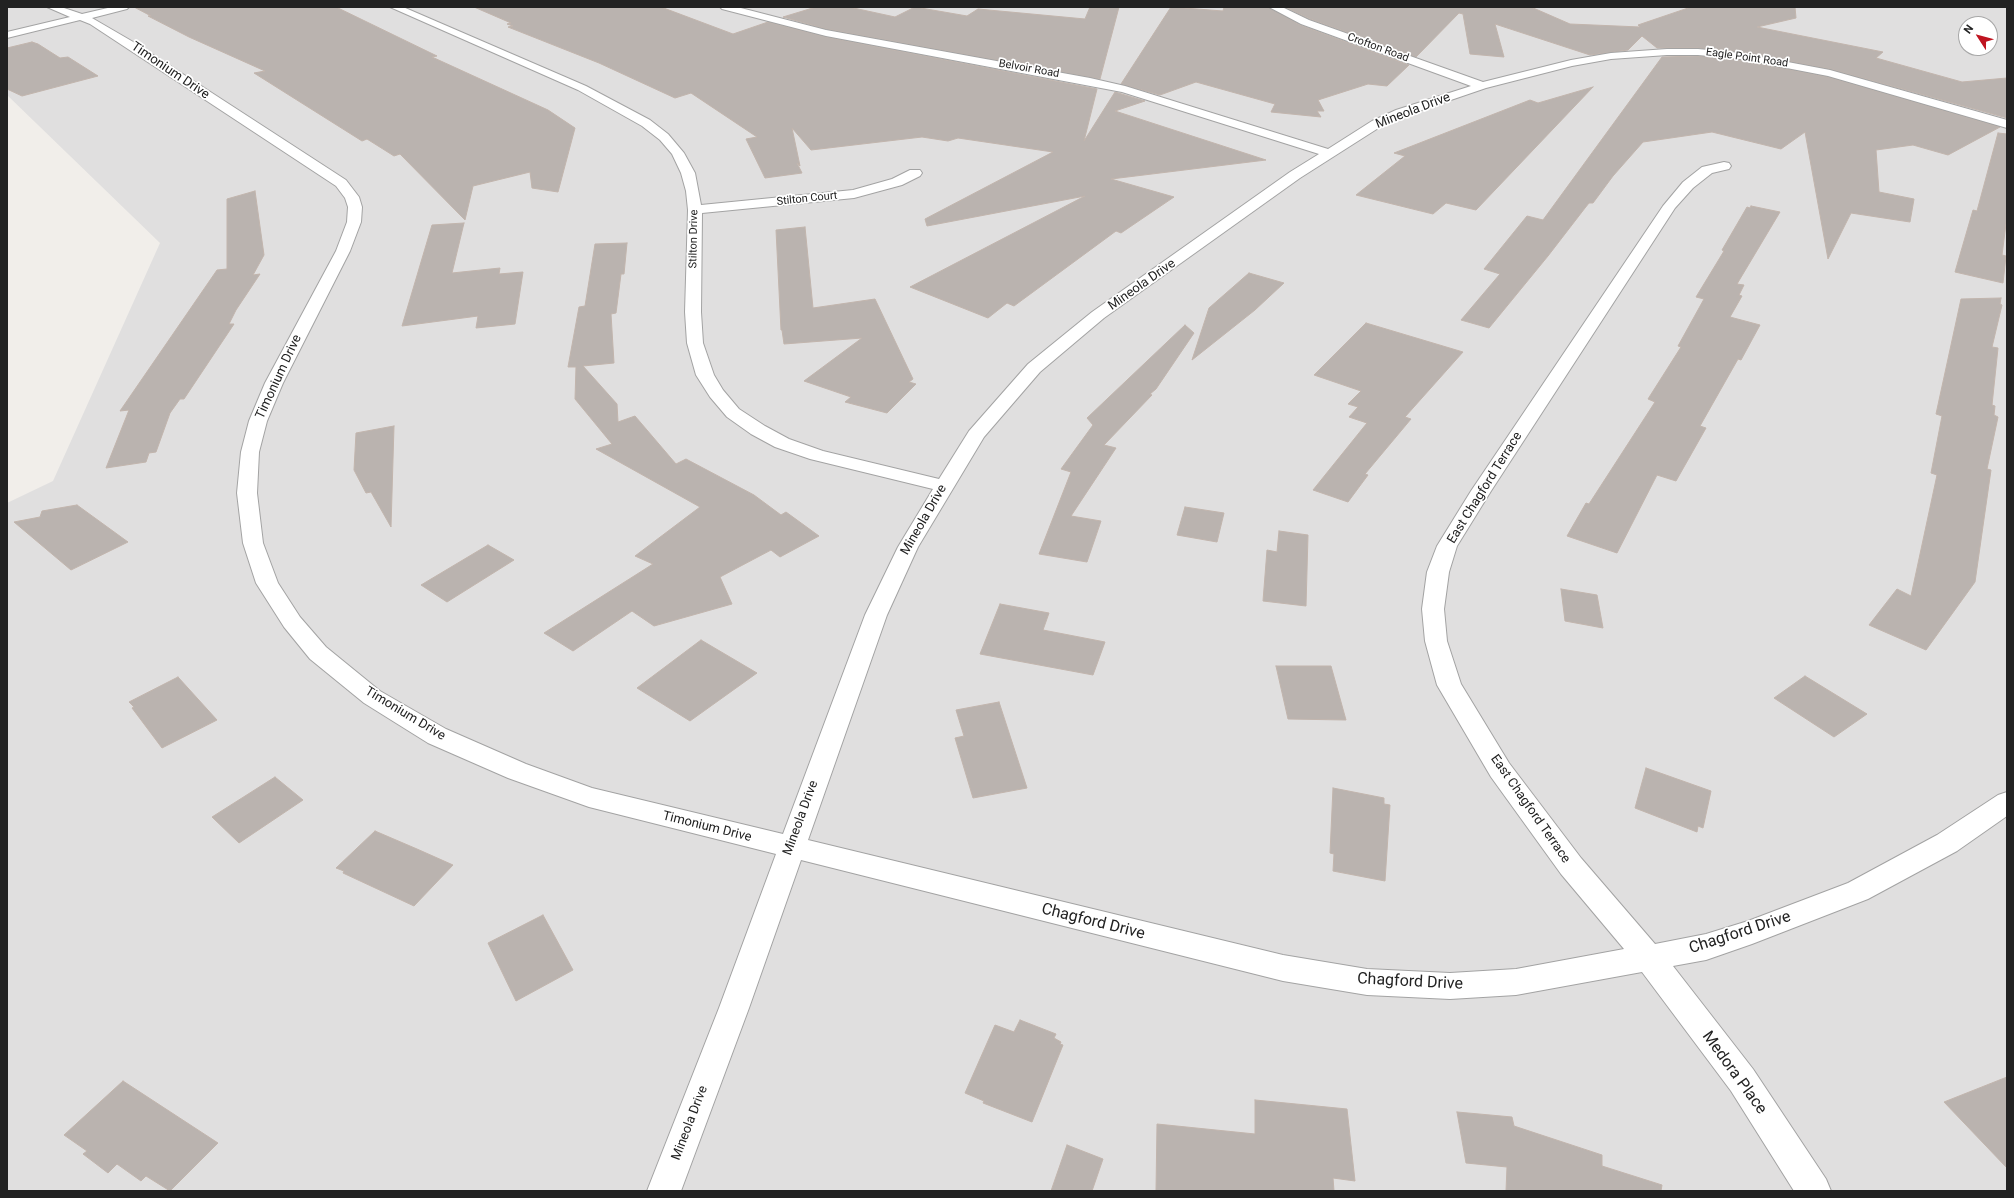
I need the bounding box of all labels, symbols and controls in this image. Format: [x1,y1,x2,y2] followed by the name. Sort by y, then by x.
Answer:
[1958,16,1998,56] north arrow
[1961,22,1976,36] text: N
[1345,31,1411,65] street label: Crofton Road
[128,39,212,103] street label: Timonium Drive
[1705,46,1789,70] street label: Eagle Point Road
[998,57,1060,81] street label: Belvoir Road
[1373,90,1453,132] street label: Mineola Drive
[776,189,838,209] street label: Stilton Court
[687,210,701,268] street label: Stilton Drive
[1105,256,1179,314] street label: Mineola Drive
[253,332,305,422] street label: Timonium Drive
[1444,429,1526,547] street label: East Chagford Terrace
[898,482,950,558] street label: Mineola Drive
[362,684,448,744] street label: Timonium Drive
[1487,752,1573,866] street label: East Chagford Terrace
[780,778,822,858] street label: Mineola Drive
[661,808,753,846] street label: Timonium Drive
[1039,900,1147,944] street label: Chagford Drive
[1687,908,1793,958] street label: Chagford Drive
[1357,970,1463,994] street label: Chagford Drive
[1697,1028,1771,1118] street label: Medora Place
[669,1083,711,1163] street label: Mineola Drive

